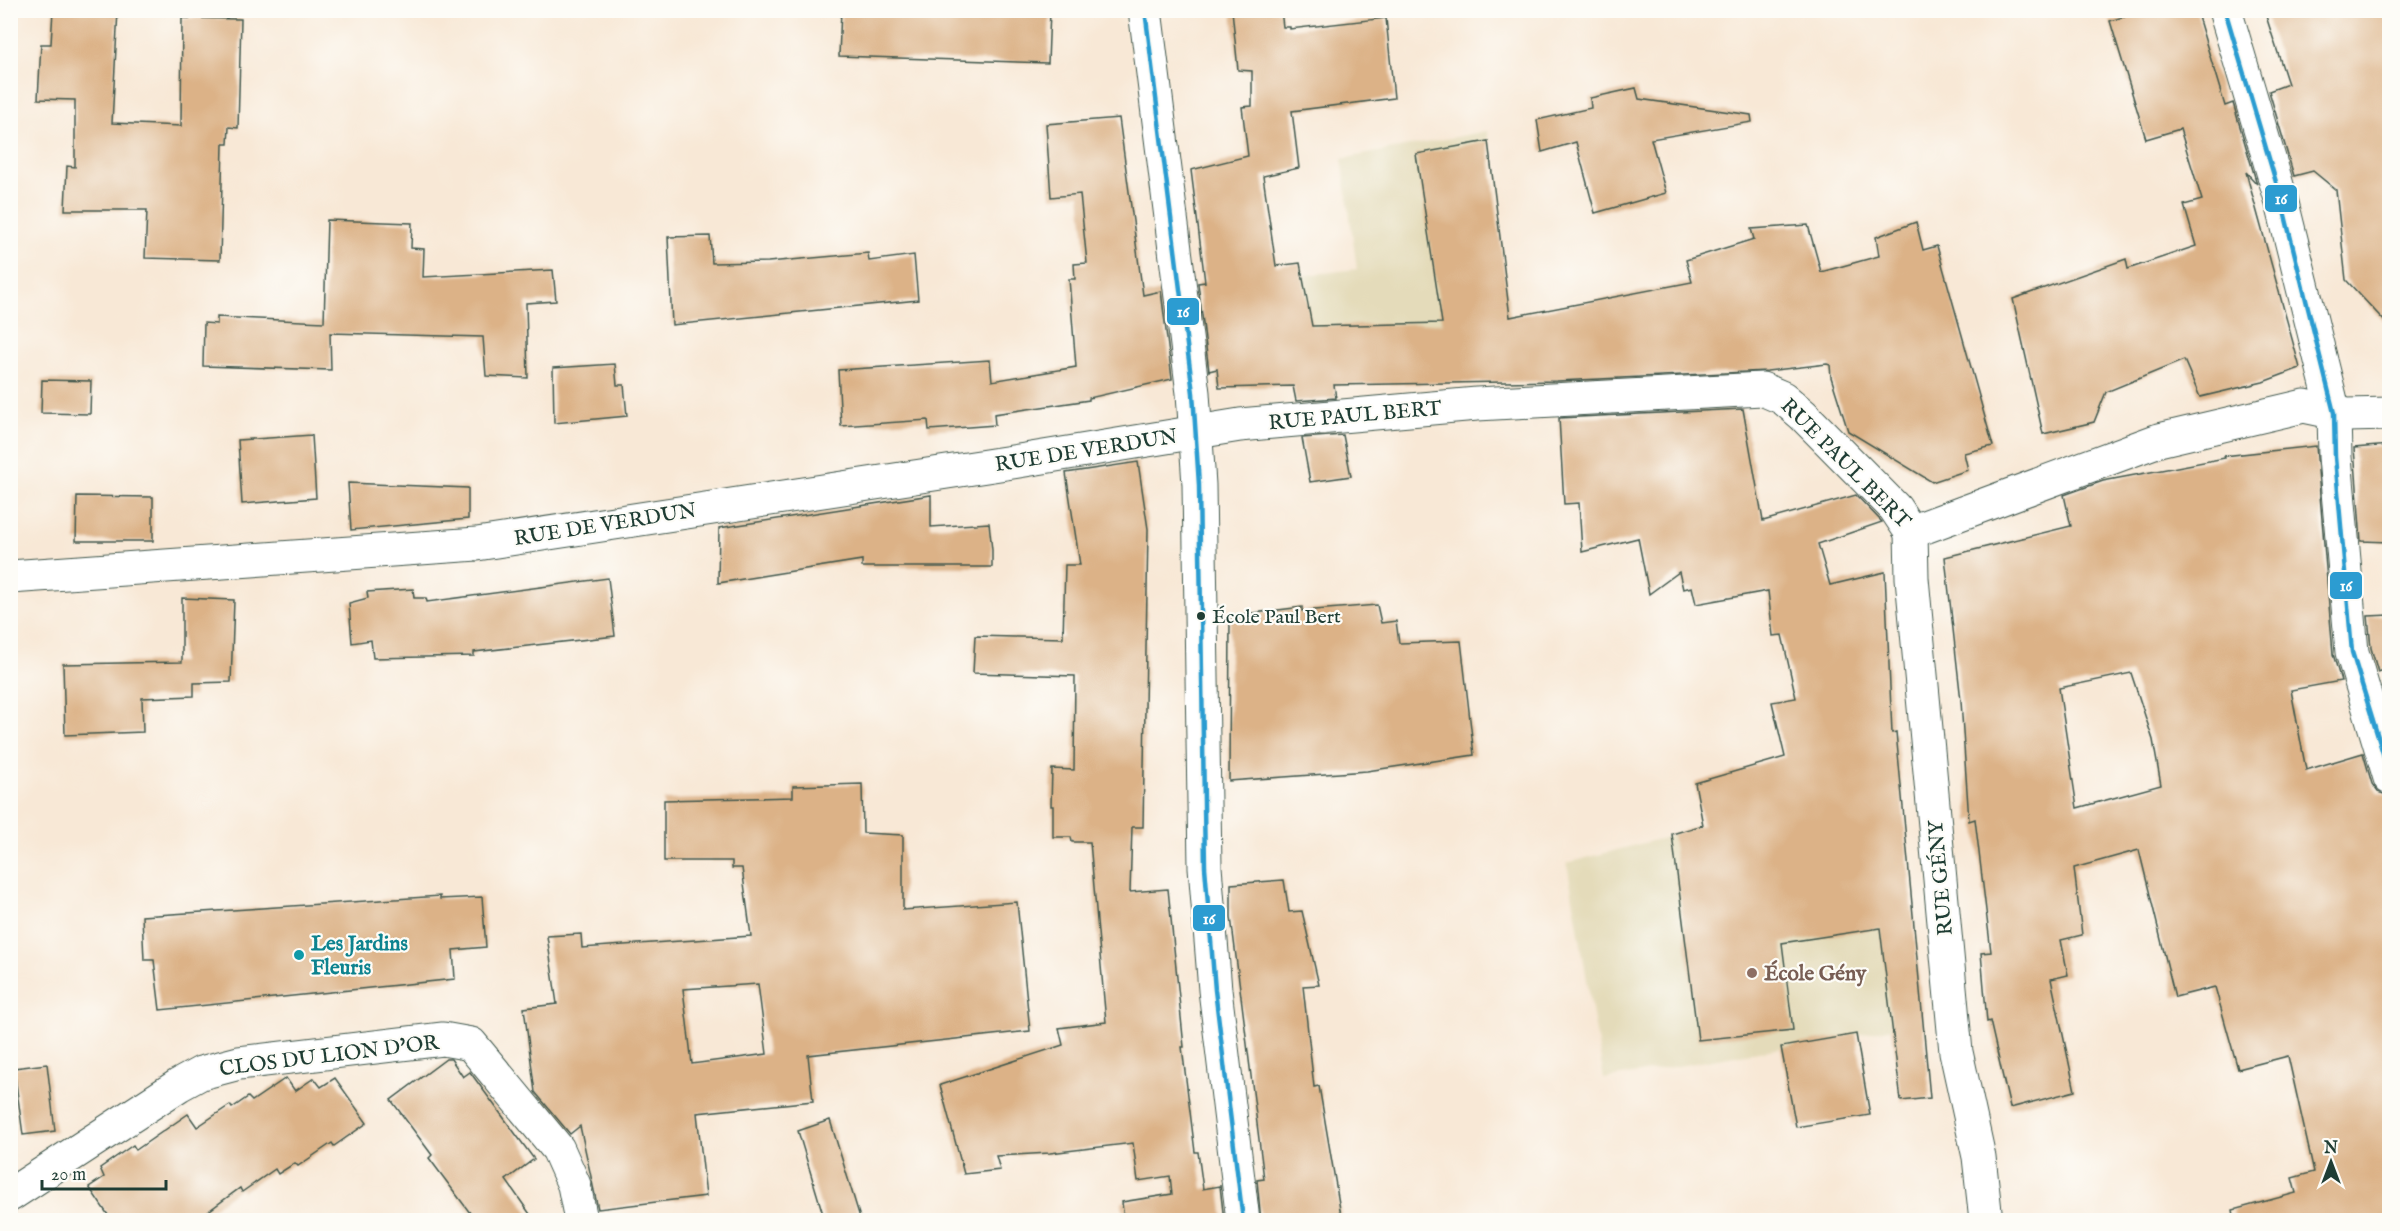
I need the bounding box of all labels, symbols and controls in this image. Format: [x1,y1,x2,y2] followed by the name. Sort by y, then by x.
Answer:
[2264,184,2298,213] line badge: 16
[2275,190,2289,210] text: 16
[1166,297,1200,326] line badge: 16
[1177,303,1191,323] text: 16
[1774,393,1916,536] street label: RUE PAUL BERT
[1267,395,1444,438] street label: RUE PAUL BERT
[993,424,1179,479] street label: RUE DE VERDUN
[512,498,698,553] street label: RUE DE VERDUN
[2329,571,2363,600] line badge: 16
[2340,577,2354,597] text: 16
[1212,605,1341,630] place label: École Paul Bert
[1195,610,1207,622] marker: École Paul Bert
[1922,817,1960,937] street label: RUE GÉNY
[1192,904,1226,932] line badge: 16
[1203,910,1217,930] text: 16
[311,931,408,982] place label: Les Jardins Fleuris
[292,948,306,962] marker: Les Jardins Fleuris
[1764,960,1867,988] place label: École Gény
[1745,966,1759,980] marker: École Gény
[218,1029,442,1083] street label: CLOS DU LION D'OR
[2301,1132,2361,1192] north arrow
[2323,1139,2338,1159] text: N
[42,1153,166,1191] scale bar
[51,1164,86,1187] text: 20 m

